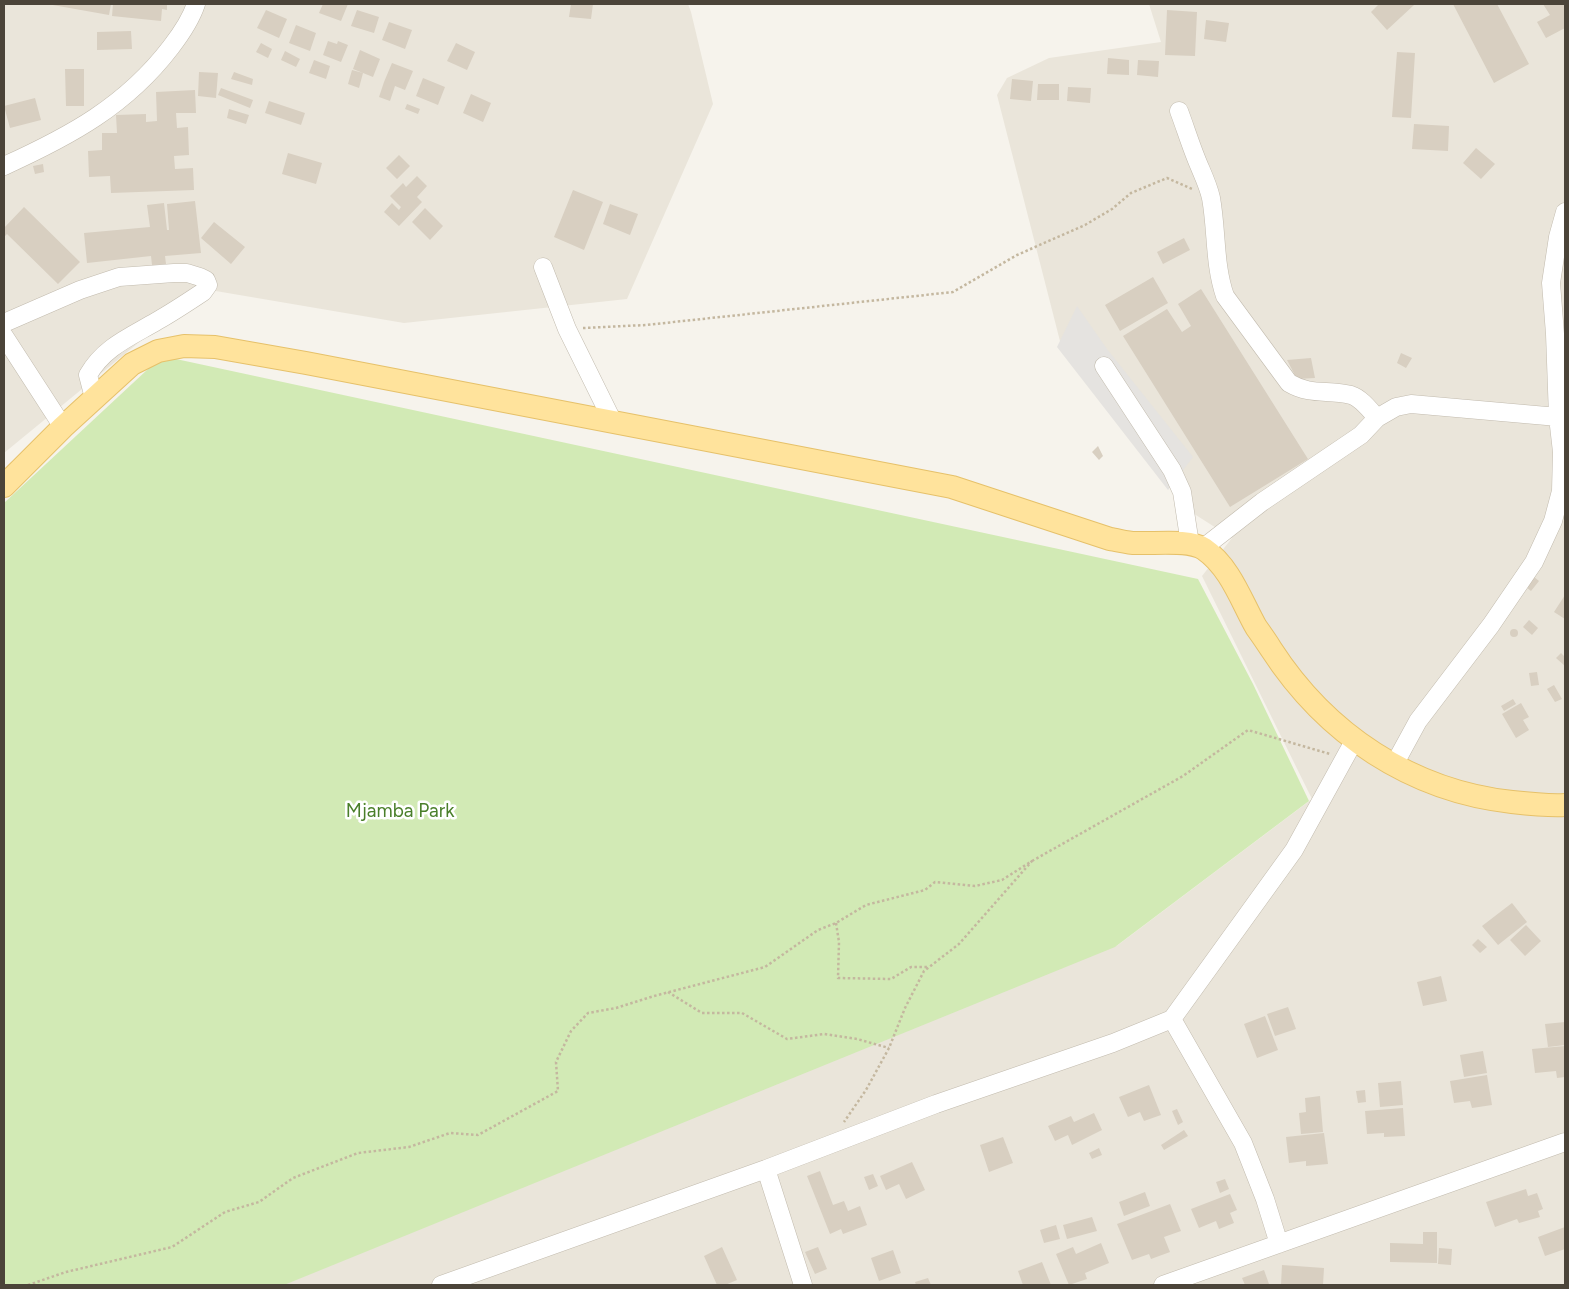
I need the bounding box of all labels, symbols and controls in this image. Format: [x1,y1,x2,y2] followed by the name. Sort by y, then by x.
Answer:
[346,800,454,822] park label: Mjamba Park

